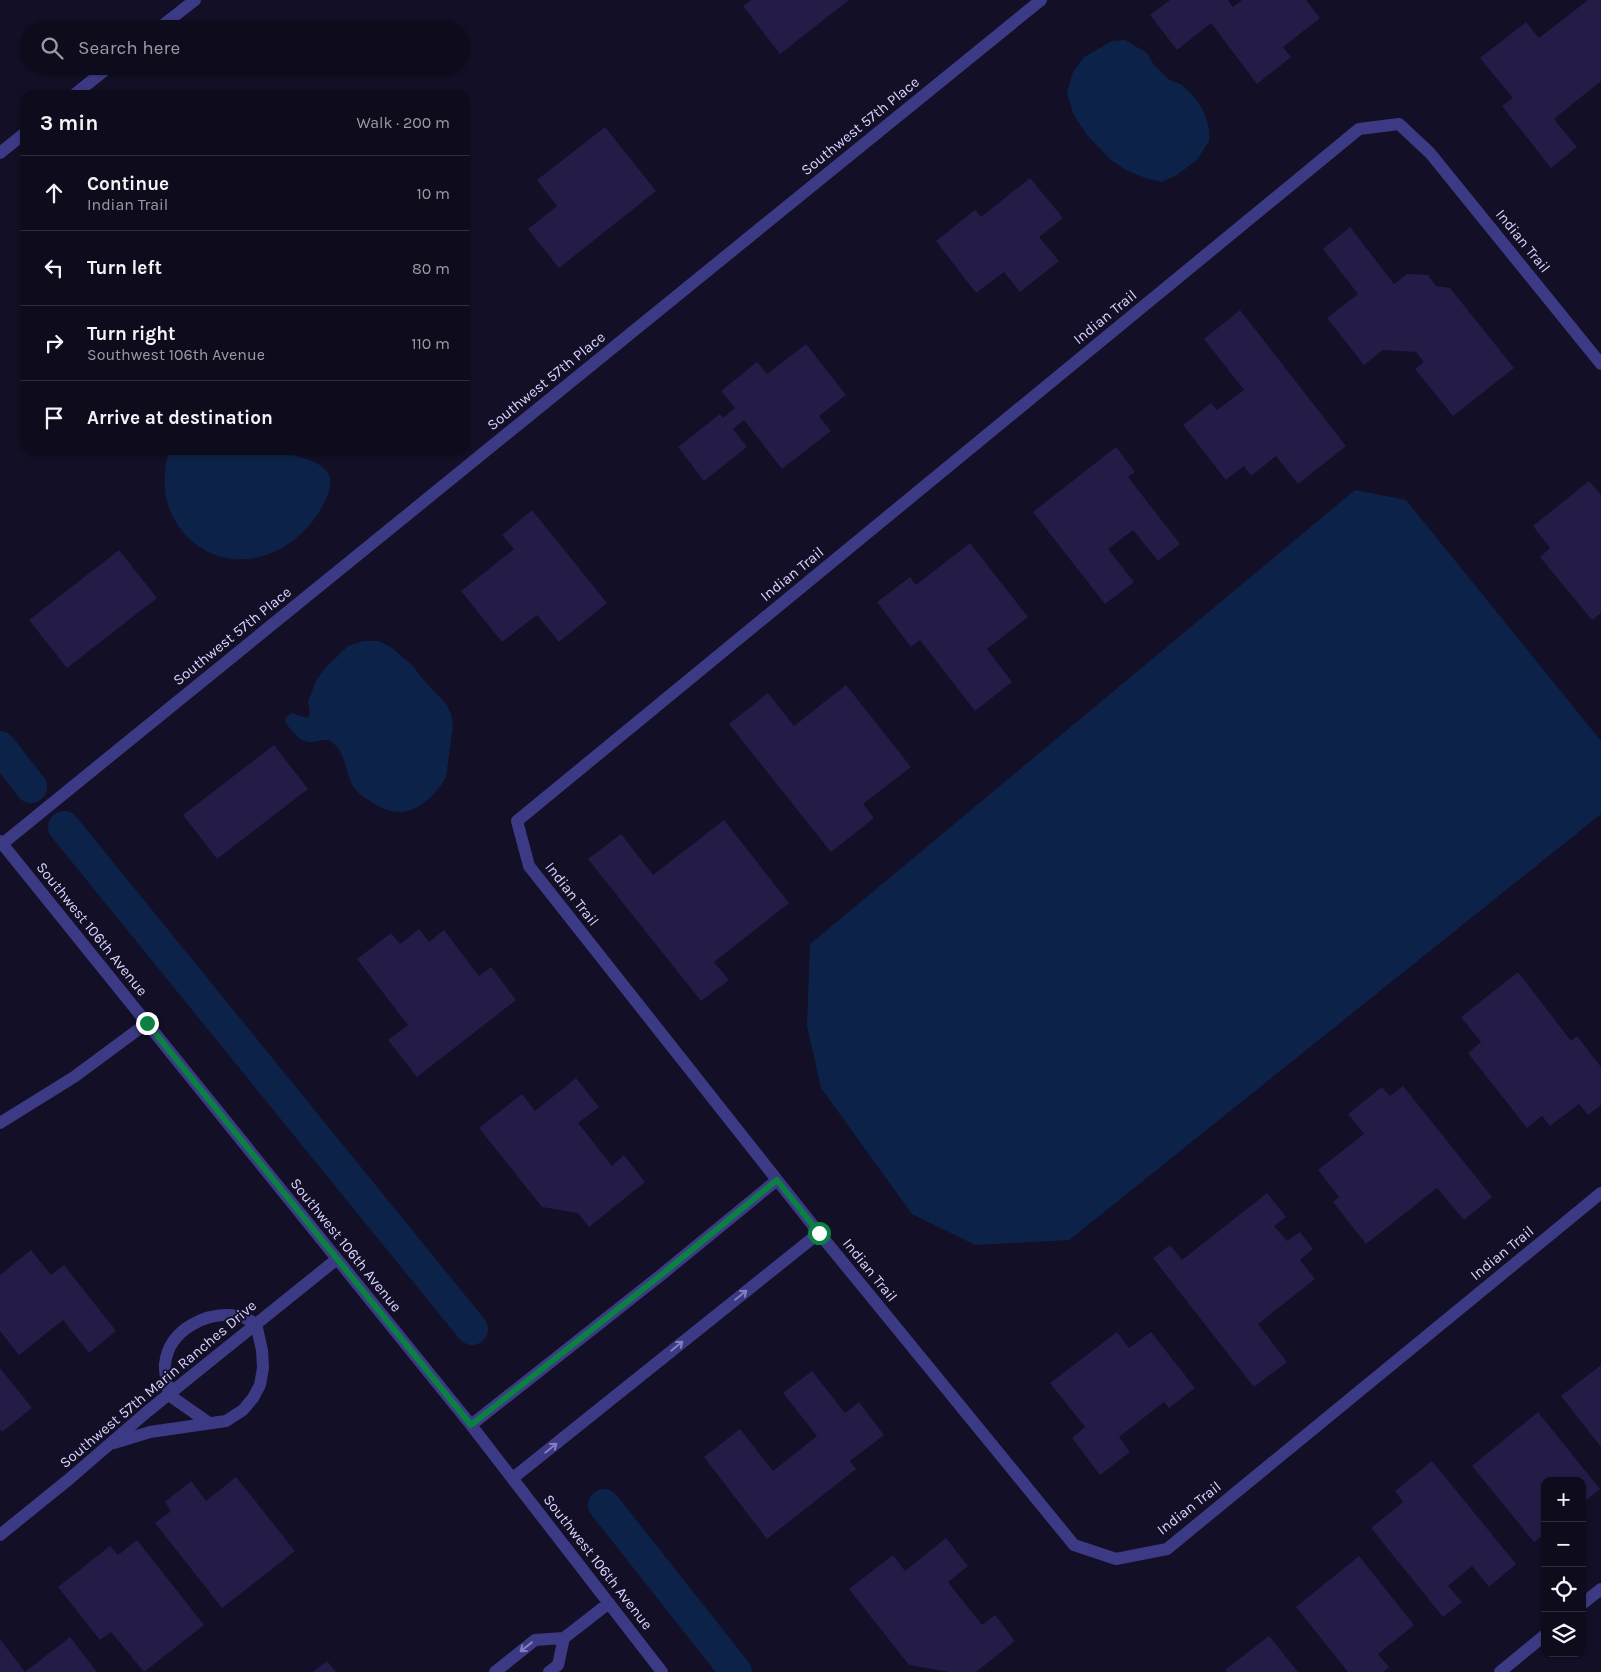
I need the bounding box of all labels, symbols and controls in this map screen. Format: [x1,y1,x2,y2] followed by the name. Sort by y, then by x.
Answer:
[20,20,470,75] search box
[38,34,66,62] icon: search
[78,37,180,59] text: Search here
[797,73,923,179] street label: Southwest 57th Place
[40,111,98,135] text: 3 min
[356,113,450,132] text: Walk · 200 m
[87,173,169,195] text: Continue
[40,179,68,207] icon: ahead
[416,184,450,203] text: 10 m
[87,195,168,214] text: Indian Trail
[1492,206,1554,276] street label: Indian Trail
[40,254,68,282] icon: left
[87,257,162,279] text: Turn left
[412,259,450,278] text: 80 m
[1070,286,1140,348] street label: Indian Trail
[87,323,176,345] text: Turn right
[483,328,609,434] street label: Southwest 57th Place
[40,329,68,357] icon: right
[411,334,450,353] text: 110 m
[87,345,265,364] text: Southwest 106th Avenue
[40,404,68,432] icon: arrive
[87,407,273,429] text: Arrive at destination
[757,543,827,605] street label: Indian Trail
[169,583,295,689] street label: Southwest 57th Place
[541,858,603,930] street label: Indian Trail
[33,859,151,999] street label: Southwest 106th Avenue
[136,1012,159,1035] route end
[287,1175,405,1315] street label: Southwest 106th Avenue
[808,1222,831,1245] route start
[1467,1222,1537,1284] street label: Indian Trail
[839,1235,901,1305] street label: Indian Trail
[734,1290,747,1301] one-way arrow
[56,1296,260,1472] street label: Southwest 57th Marin Ranches Drive
[671,1340,684,1351] one-way arrow
[544,1442,557,1453] one-way arrow
[1153,1477,1225,1539] street label: Indian Trail
[1541,1477,1586,1657] map controls
[1541,1477,1586,1522] button: +
[540,1491,656,1633] street label: Southwest 106th Avenue
[1541,1522,1586,1567] button: −
[1541,1567,1586,1612] button: locate
[1541,1612,1586,1657] button: layers
[520,1642,533,1653] one-way arrow

